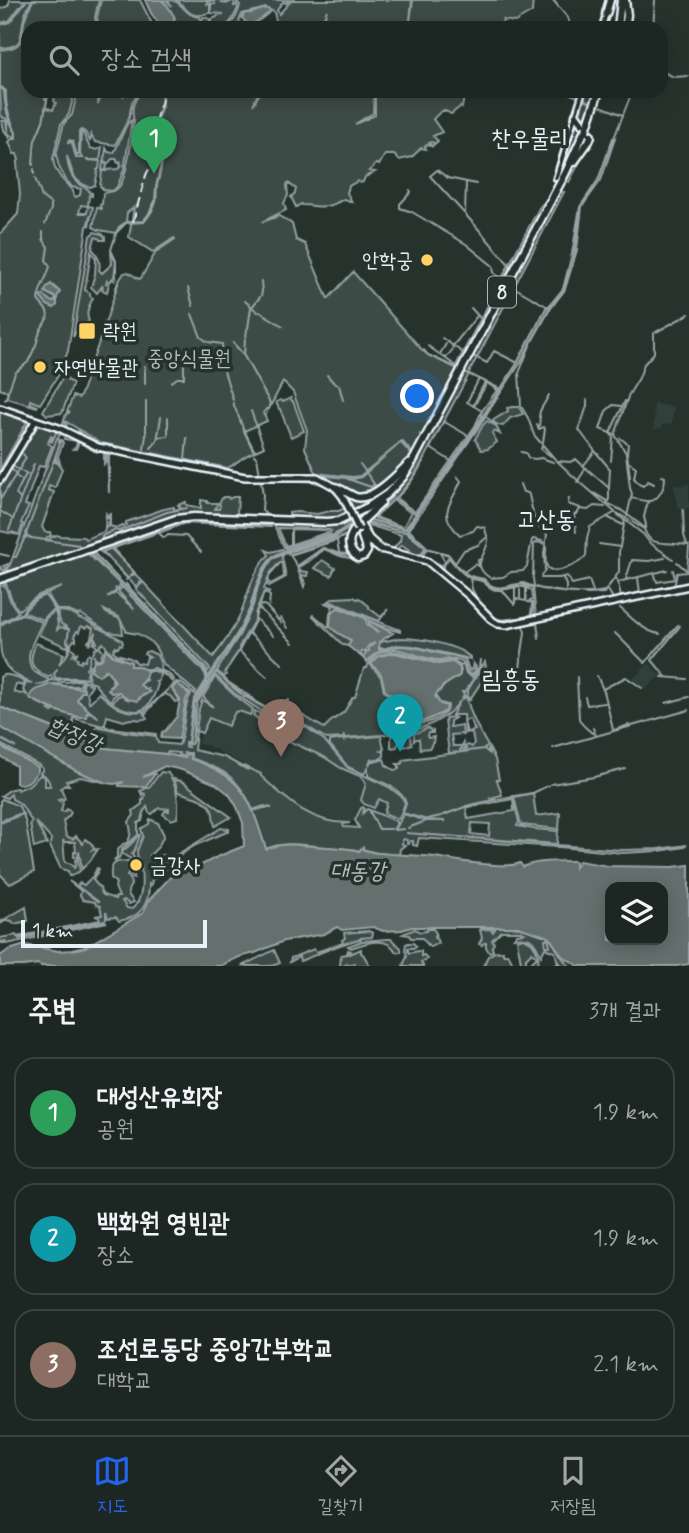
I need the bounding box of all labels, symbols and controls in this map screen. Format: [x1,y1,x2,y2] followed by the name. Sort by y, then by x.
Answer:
[21,21,668,98] search box
[45,41,83,79] icon: search
[101,43,192,77] text: 장소 검색
[131,116,177,174] pin: 1
[491,124,569,155] district label: 찬우물리
[362,247,413,275] place label: 안학궁
[419,252,435,268] marker: 안학궁
[488,276,516,308] road number: 8
[103,318,137,346] place label: 락원
[77,321,97,341] marker: 락원
[147,345,231,373] park label: 중앙식물원
[54,354,139,382] place label: 자연박물관
[32,359,48,375] marker: 자연박물관
[400,379,434,413] your location
[517,505,575,536] district label: 고산동
[482,665,540,696] district label: 림흥동
[377,694,423,752] pin: 2
[258,699,304,757] pin: 3
[43,711,108,762] water label: 합장강
[150,852,201,880] place label: 금강사
[128,857,144,873] marker: 금강사
[330,857,388,887] water label: 대동강
[605,882,668,945] map controls
[605,882,668,945] button: layers
[21,917,206,949] scale bar
[32,919,73,944] text: 1 km
[28,992,76,1031] text: 주변
[589,997,661,1027] text: 3개 결과
[97,1081,223,1115] text: 대성산유희장
[48,1098,58,1128] text: 1
[593,1098,659,1128] text: 1.9 km
[97,1115,134,1145] text: 공원
[97,1207,230,1241] text: 백화원 영빈관
[47,1224,59,1254] text: 2
[593,1224,659,1254] text: 1.9 km
[97,1241,134,1271] text: 장소
[97,1333,334,1367] text: 조선로동당 중앙간부학교
[48,1350,58,1380] text: 3
[593,1350,659,1380] text: 2.1 km
[97,1367,153,1397] text: 대학교
[93,1452,131,1519] tab: 지도
[318,1452,363,1519] tab: 길찾기
[550,1452,596,1519] tab: 저장됨

